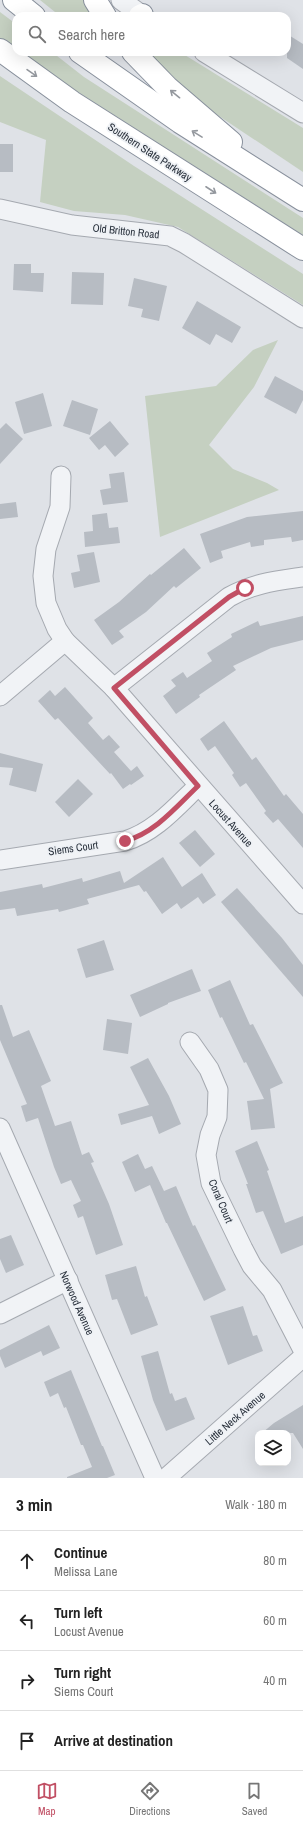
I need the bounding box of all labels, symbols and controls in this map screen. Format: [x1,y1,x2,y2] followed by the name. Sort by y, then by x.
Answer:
[12,12,291,56] search box
[26,23,48,45] icon: search
[58,24,125,45] text: Search here
[26,69,37,77] one-way arrow
[169,89,180,98] one-way arrow
[105,120,195,185] street label: Southern State Parkway
[191,129,203,137] one-way arrow
[205,186,216,194] one-way arrow
[92,221,160,241] street label: Old Britton Road
[236,579,254,597] route start
[206,796,256,850] street label: Locust Avenue
[116,832,134,850] route end
[47,838,99,858] street label: Siems Court
[206,1177,237,1225] street label: Coral Court
[57,1269,97,1337] street label: Norwood Avenue
[202,1388,268,1448] street label: Little Neck Avenue
[255,1430,291,1466] map controls
[255,1430,291,1466] button: layers
[16,1493,52,1516] text: 3 min
[225,1496,287,1513] text: Walk · 180 m
[54,1542,107,1563] text: Continue
[16,1550,38,1572] icon: ahead
[263,1552,287,1569] text: 80 m
[54,1563,117,1580] text: Melissa Lane
[54,1602,102,1623] text: Turn left
[16,1610,38,1632] icon: left
[263,1612,287,1629] text: 60 m
[54,1623,124,1640] text: Locust Avenue
[54,1662,111,1683] text: Turn right
[16,1670,38,1692] icon: right
[263,1672,287,1689] text: 40 m
[54,1683,113,1700] text: Siems Court
[16,1730,38,1752] icon: arrive
[54,1730,173,1751] text: Arrive at destination
[36,1780,58,1818] tab: Map
[129,1780,170,1818] tab: Directions
[242,1780,267,1818] tab: Saved

